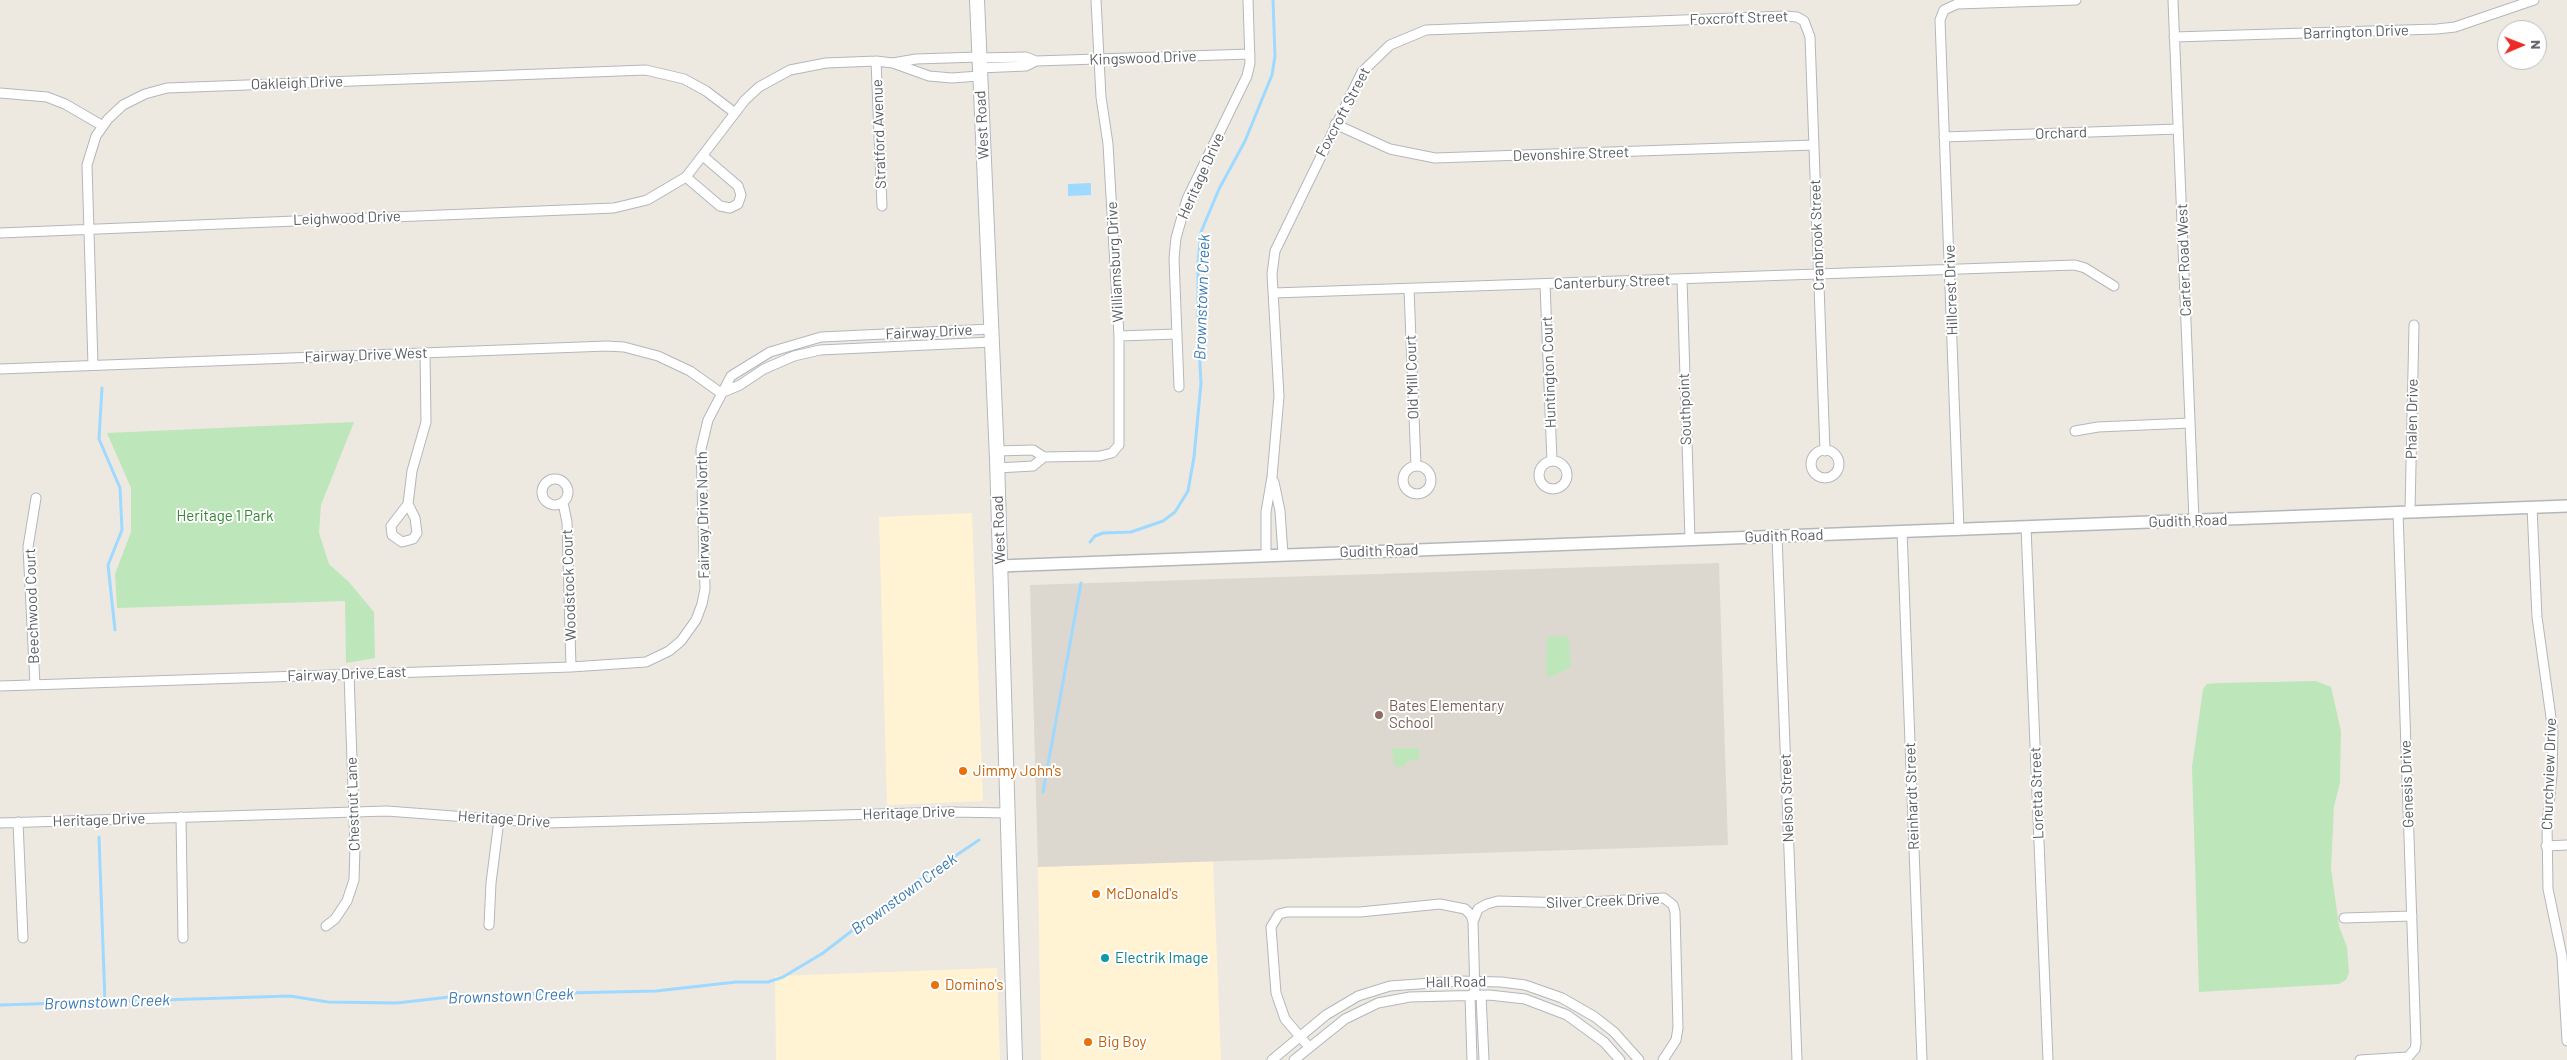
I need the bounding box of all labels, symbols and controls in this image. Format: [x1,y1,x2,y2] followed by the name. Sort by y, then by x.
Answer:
[1689,7,1789,29] street label: Foxcroft Street
[2497,20,2547,70] north arrow
[2303,21,2409,43] street label: Barrington Drive
[2528,40,2545,50] text: N
[1089,47,1197,69] street label: Kingswood Drive
[1312,64,1374,160] street label: Foxcroft Street
[251,72,343,94] street label: Oakleigh Drive
[868,79,890,189] street label: Stratford Avenue
[971,90,993,160] street label: West Road
[2035,123,2087,143] street label: Orchard
[1174,130,1228,222] street label: Heritage Drive
[1512,143,1630,165] street label: Devonshire Street
[1806,179,1828,291] street label: Cranbrook Street
[1103,201,1127,323] street label: Williamsburg Drive
[2173,203,2195,317] street label: Carter Road West
[293,207,401,229] street label: Leighwood Drive
[1190,234,1214,360] water label: Brownstown Creek
[1940,244,1962,336] street label: Hillcrest Drive
[1554,271,1670,293] street label: Canterbury Street
[1538,316,1560,428] street label: Huntington Court
[885,321,973,343] street label: Fairway Drive
[1402,334,1422,420] street label: Old Mill Court
[304,344,428,366] street label: Fairway Drive West
[1675,373,1695,445] street label: Southpoint
[2402,379,2422,459] street label: Phalen Drive
[693,451,713,579] street label: Fairway Drive North
[989,495,1009,565] street label: West Road
[177,507,273,525] park label: Heritage 1 Park
[2148,511,2228,531] street label: Gudith Road
[1744,526,1824,546] street label: Gudith Road
[558,529,580,641] street label: Woodstock Court
[1339,541,1419,561] street label: Gudith Road
[21,548,43,664] street label: Beechwood Court
[287,663,407,685] street label: Fairway Drive East
[1389,697,1504,732] place label: Bates Elementary School
[1373,709,1385,721] marker: Bates Elementary School
[2538,718,2560,830] street label: Churchview Drive
[2396,740,2418,828] street label: Genesis Drive
[1901,742,1923,850] street label: Reinhardt Street
[2026,746,2048,840] street label: Loretta Street
[1776,753,1798,843] street label: Nelson Street
[342,757,364,851] street label: Chestnut Lane
[973,762,1061,780] place label: Jimmy John's
[957,765,969,777] marker: Jimmy John's
[862,802,956,824] street label: Heritage Drive
[457,807,551,831] street label: Heritage Drive
[52,809,146,831] street label: Heritage Drive
[847,849,961,939] water label: Brownstown Creek
[1106,885,1178,903] place label: McDonald's
[1090,888,1102,900] marker: McDonald's
[1546,890,1660,912] street label: Silver Creek Drive
[1115,949,1209,967] place label: Electrik Image
[1099,952,1111,964] marker: Electrik Image
[1426,972,1486,992] street label: Hall Road
[945,976,1003,994] place label: Domino's
[929,979,941,991] marker: Domino's
[448,984,574,1008] water label: Brownstown Creek
[44,990,170,1014] water label: Brownstown Creek
[1098,1033,1146,1051] place label: Big Boy
[1082,1036,1094,1048] marker: Big Boy

